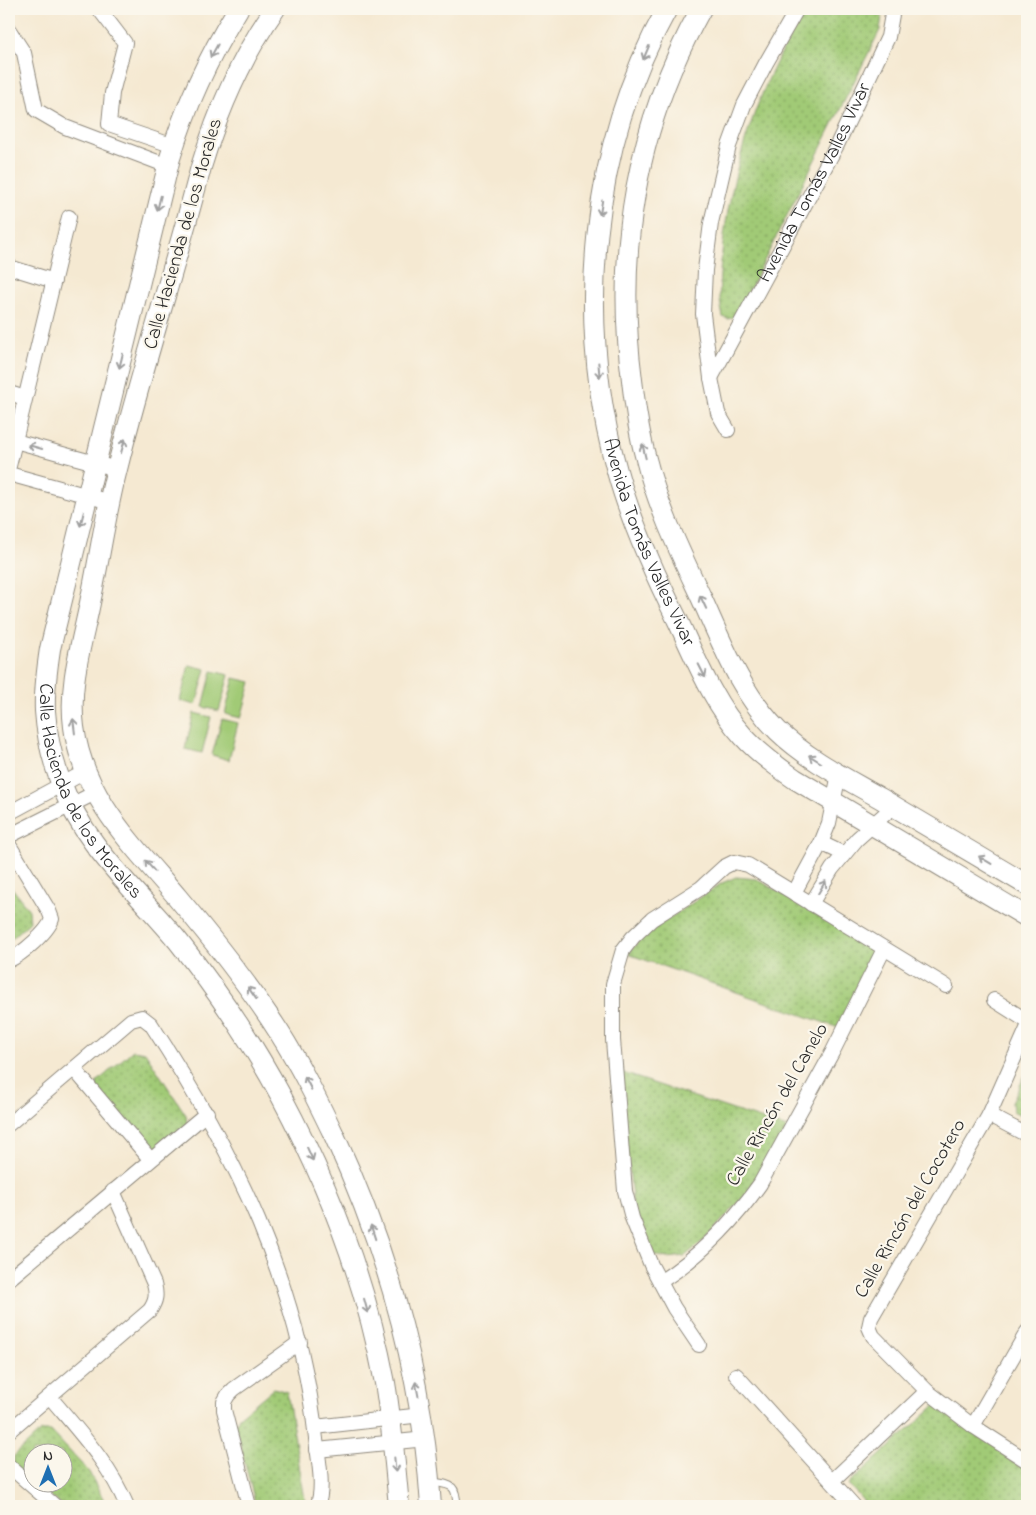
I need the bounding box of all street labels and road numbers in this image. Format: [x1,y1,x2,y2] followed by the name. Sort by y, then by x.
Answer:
[751,77,879,288] street label: Avenida Tomás Valles Vivar
[137,115,231,353] street label: Calle Hacienda de los Morales
[595,435,703,652] street label: Avenida Tomás Valles Vivar
[30,682,149,906] street label: Calle Hacienda de los Morales
[719,1018,837,1192] street label: Calle Rincón del Canelo
[848,1114,974,1304] street label: Calle Rincón del Cocotero

